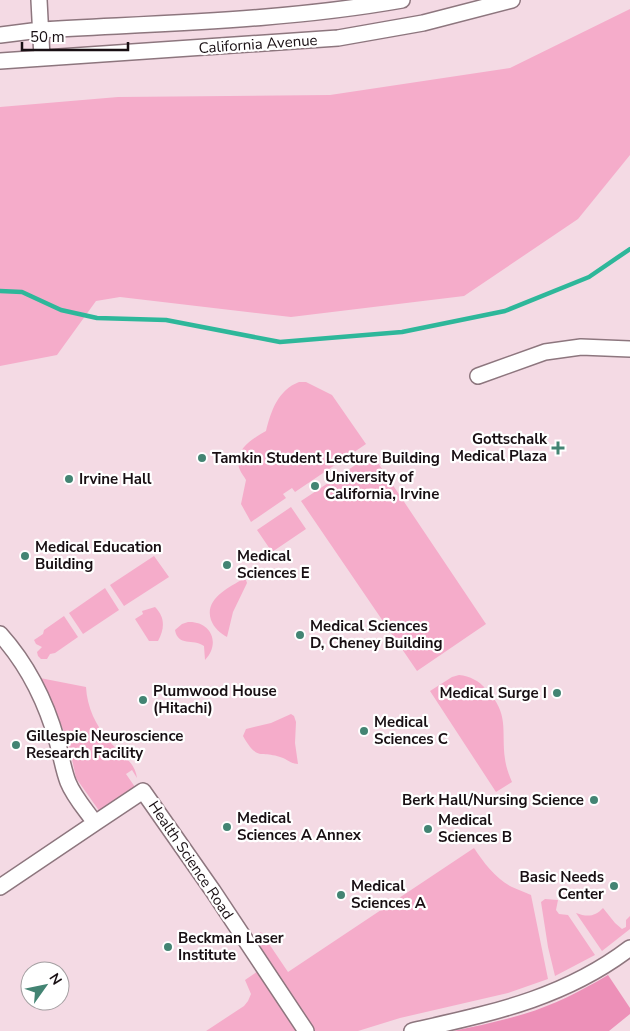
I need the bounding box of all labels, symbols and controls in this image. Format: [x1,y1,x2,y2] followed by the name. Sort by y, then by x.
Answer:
[22,20,129,52] scale bar
[30,27,65,47] text: 50 m
[198,30,318,58] street label: California Avenue
[451,429,548,466] place label: Gottschalk Medical Plaza
[551,441,565,455] marker: Gottschalk Medical Plaza
[212,448,440,468] place label: Tamkin Student Lecture Building
[196,452,208,464] marker: Tamkin Student Lecture Building
[325,467,439,504] place label: University of California, Irvine
[79,469,152,489] place label: Irvine Hall
[63,473,75,485] marker: Irvine Hall
[309,480,321,492] marker: University of California, Irvine
[35,537,162,574] place label: Medical Education Building
[237,546,310,583] place label: Medical Sciences E
[19,550,31,562] marker: Medical Education Building
[221,559,233,571] marker: Medical Sciences E
[310,616,443,653] place label: Medical Sciences D, Cheney Building
[294,629,306,641] marker: Medical Sciences D, Cheney Building
[153,681,277,718] place label: Plumwood House (Hitachi)
[440,683,547,703] place label: Medical Surge I
[551,687,563,699] marker: Medical Surge I
[137,694,149,706] marker: Plumwood House (Hitachi)
[374,712,448,749] place label: Medical Sciences C
[358,725,370,737] marker: Medical Sciences C
[26,726,183,763] place label: Gillespie Neuroscience Research Facility
[10,739,22,751] marker: Gillespie Neuroscience Research Facility
[402,790,584,810] place label: Berk Hall/Nursing Science
[588,794,600,806] marker: Berk Hall/Nursing Science
[144,797,238,923] street label: Health Science Road
[237,808,362,845] place label: Medical Sciences A Annex
[438,810,512,847] place label: Medical Sciences B
[221,821,233,833] marker: Medical Sciences A Annex
[422,823,434,835] marker: Medical Sciences B
[519,867,604,904] place label: Basic Needs Center
[351,876,427,913] place label: Medical Sciences A
[608,880,620,892] marker: Basic Needs Center
[335,889,347,901] marker: Medical Sciences A
[178,928,284,965] place label: Beckman Laser Institute
[162,941,174,953] marker: Beckman Laser Institute
[20,961,70,1011] north arrow
[45,970,66,989] text: N

